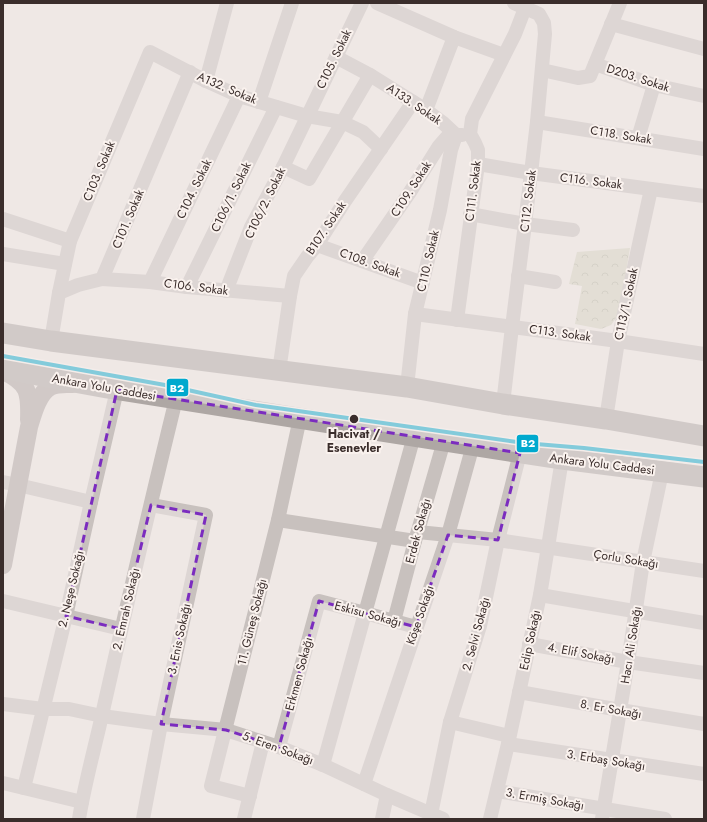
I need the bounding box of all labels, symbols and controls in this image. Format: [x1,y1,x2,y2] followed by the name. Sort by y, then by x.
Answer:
[312,26,356,92] street label: C105. Sokak
[604,59,672,97] street label: D203. Sokak
[194,67,260,109] street label: A132. Sokak
[383,79,446,129] street label: A133. Sokak
[589,121,654,149] street label: C118. Sokak
[78,137,120,204] street label: C103. Sokak
[172,155,217,222] street label: C104. Sokak
[386,157,436,221] street label: C109. Sokak
[206,158,256,235] street label: C106/1. Sokak
[460,159,486,222] street label: C111. Sokak
[240,164,290,242] street label: C106/2. Sokak
[515,168,541,233] street label: C112. Sokak
[559,168,624,194] street label: C116. Sokak
[107,186,149,251] street label: C101. Sokak
[301,197,351,258] street label: B107. Sokak
[412,228,444,294] street label: C110. Sokak
[337,244,404,283] street label: C108. Sokak
[610,265,643,342] street label: C113/1. Sokak
[163,274,230,300] street label: C106. Sokak
[528,320,593,346] street label: C113. Sokak
[51,369,157,405] street label: Ankara Yolu Caddesi
[166,378,189,397] line badge: B2
[170,380,184,396] text: B2
[348,413,360,425] marker: Hacivat / Esenevler
[327,425,381,457] place label: Hacivat / Esenevler
[516,434,539,453] line badge: B2
[521,435,535,451] text: B2
[549,449,655,479] street label: Ankara Yolu Caddesi
[401,496,435,566] street label: Erdek Sokağı
[592,545,660,573] street label: Çorlu Sokağı
[53,549,89,629] street label: 2. Neşe Sokağı
[108,566,144,652] street label: 2. Emrah Sokağı
[233,577,271,667] street label: 11. Güneş Sokağı
[401,583,439,647] street label: Köşe Sokağı
[458,595,494,673] street label: 2. Selvi Sokağı
[332,596,404,632] street label: Eskisu Sokağı
[163,602,195,676] street label: 3. Enis Sokağı
[616,605,646,685] street label: Hacı Ali Sokağı
[515,608,545,672] street label: Edip Sokağı
[281,635,317,713] street label: Erkmen Sokağı
[546,638,616,668] street label: 4. Elif Sokağı
[579,695,643,723] street label: 8. Er Sokağı
[240,727,316,769] street label: 5. Eren Sokağı
[565,745,647,775] street label: 3. Erbaş Sokağı
[504,783,586,815] street label: 3. Ermiş Sokağı

